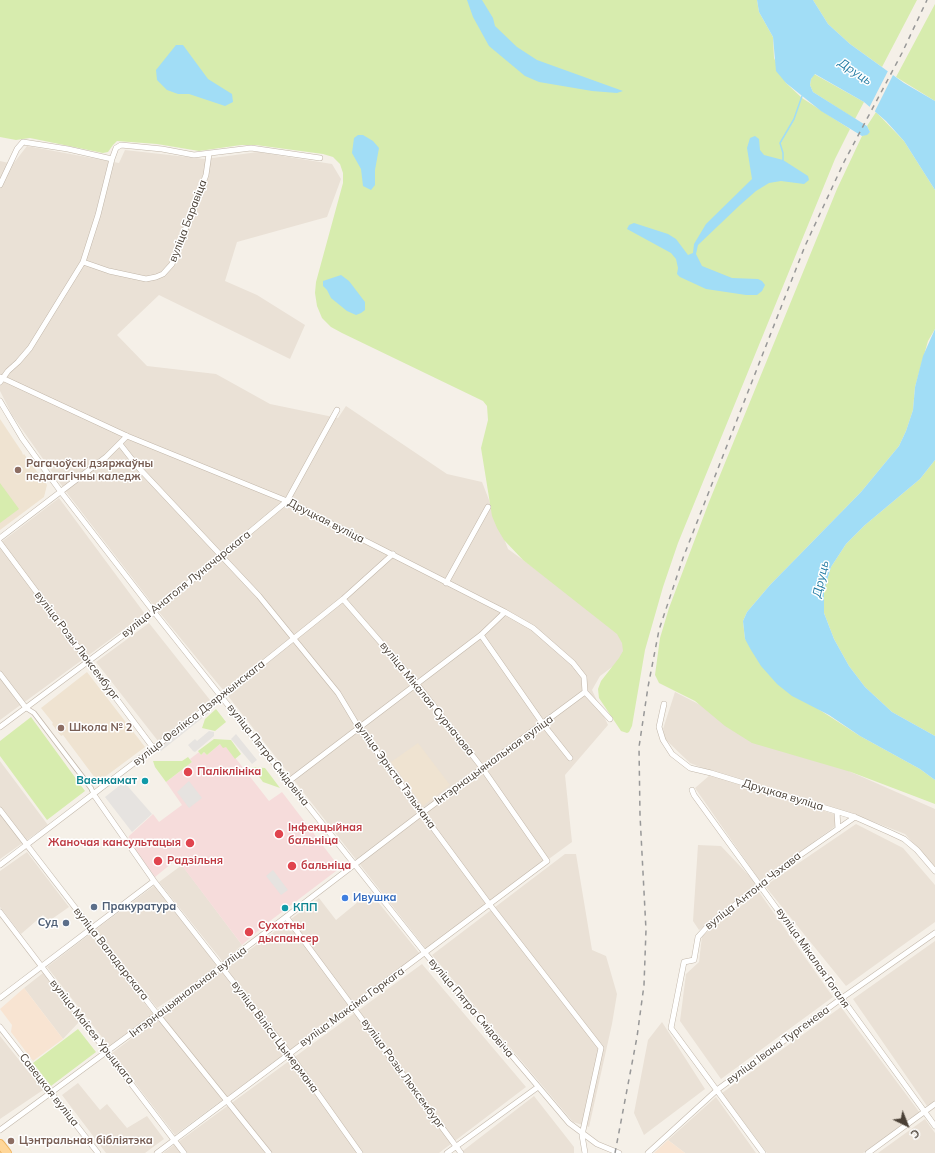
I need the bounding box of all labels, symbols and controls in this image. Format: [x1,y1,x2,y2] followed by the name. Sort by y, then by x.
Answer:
[836,56,874,88] water label: Друць
[166,178,210,264] street label: вуліца Баравіца
[26,457,153,483] place label: Рагачоўскі дзяржаўны педагагічны каледж
[13,465,23,475] marker: Рагачоўскі дзяржаўны педагагічны каледж
[286,496,366,546] street label: Друцкая вуліца
[119,528,253,640] street label: вуліца Анатоля Луначарскага
[810,559,832,599] water label: Друць
[32,589,122,703] street label: вуліца Розы Люксембург
[377,639,477,759] street label: вуліца Мікалая Сурначова
[130,657,268,769] street label: вуліца Фелікса Дзяржынскага
[224,701,312,809] street label: вуліца Пятра Смідовіча
[432,713,556,807] street label: Інтэрнацыянальная вуліца
[352,719,438,831] street label: вуліца Эрнста Тэльмана
[69,721,132,735] place label: Школа № 2
[56,723,66,733] marker: Школа № 2
[197,765,261,779] place label: Паліклініка
[182,766,194,778] marker: Паліклініка
[76,774,137,788] place label: Ваенкамат
[140,776,150,786] marker: Ваенкамат
[741,776,825,814] street label: Друцкая вуліца
[288,821,362,847] place label: Інфекцыйная бальніца
[273,828,285,840] marker: Інфекцыйная бальніца
[48,836,181,850] place label: Жаночая кансультацыя
[184,837,196,849] marker: Жаночая кансультацыя
[702,849,804,933] street label: вуліца Антона Чэхава
[167,854,223,868] place label: Радзільня
[152,855,164,867] marker: Радзільня
[301,859,351,873] place label: бальніца
[286,860,298,872] marker: бальніца
[353,891,396,905] place label: Ивушка
[340,893,350,903] marker: Ивушка
[102,900,176,914] place label: Пракуратура
[293,901,318,915] place label: КПП
[89,902,99,912] marker: Пракуратура
[280,903,290,913] marker: КПП
[71,905,151,1003] street label: вуліца Валадарскага
[773,905,853,1011] street label: вуліца Мікалая Гогаля
[38,916,58,930] place label: Суд
[61,918,71,928] marker: Суд
[258,919,319,945] place label: Сухотны дыспансер
[243,926,255,938] marker: Сухотны дыспансер
[127,944,249,1040] street label: Інтэрнацыянальная вуліца
[426,956,516,1060] street label: вуліца Пятра Смідовіча
[297,964,407,1050] street label: вуліца Максіма Горкага
[47,977,137,1087] street label: вуліца Маісея Урыцкага
[229,979,321,1095] street label: вуліца Віліса Цымермана
[724,1003,832,1087] street label: вуліца Івана Тургенева
[359,1016,447,1132] street label: вуліца Розы Люксембург
[16,1051,82,1129] street label: Савецкая вуліца
[887,1105,927,1145] north arrow
[908,1126,923,1141] text: С
[19,1134,153,1148] place label: Цэнтральная бібліятэка
[6,1136,16,1146] marker: Цэнтральная бібліятэка

